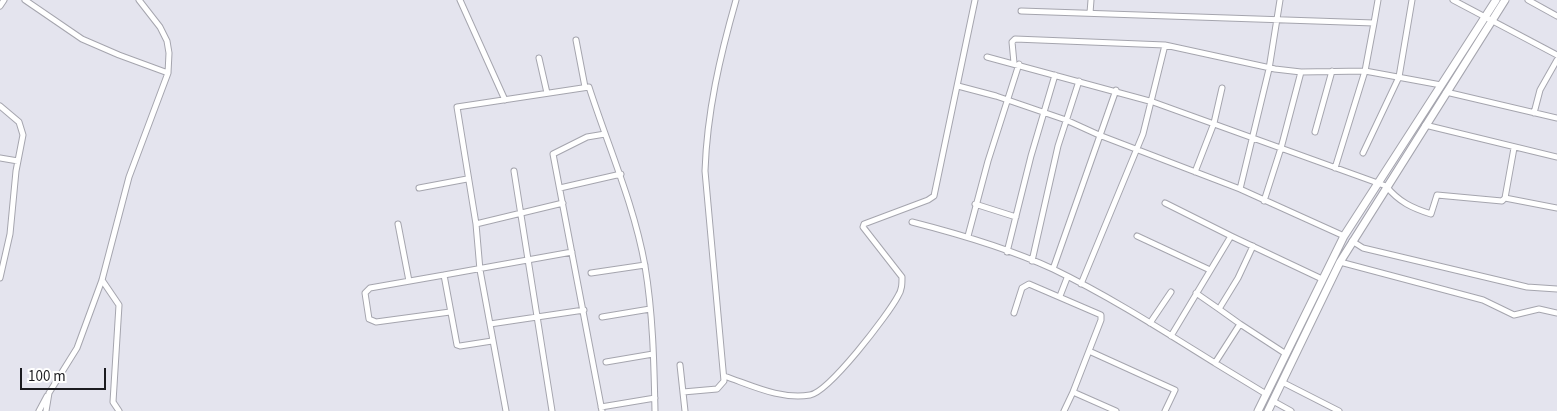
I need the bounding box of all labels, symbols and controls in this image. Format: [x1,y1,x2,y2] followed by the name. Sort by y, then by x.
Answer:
[22,358,109,390] scale bar
[28,366,66,387] text: 100 m

